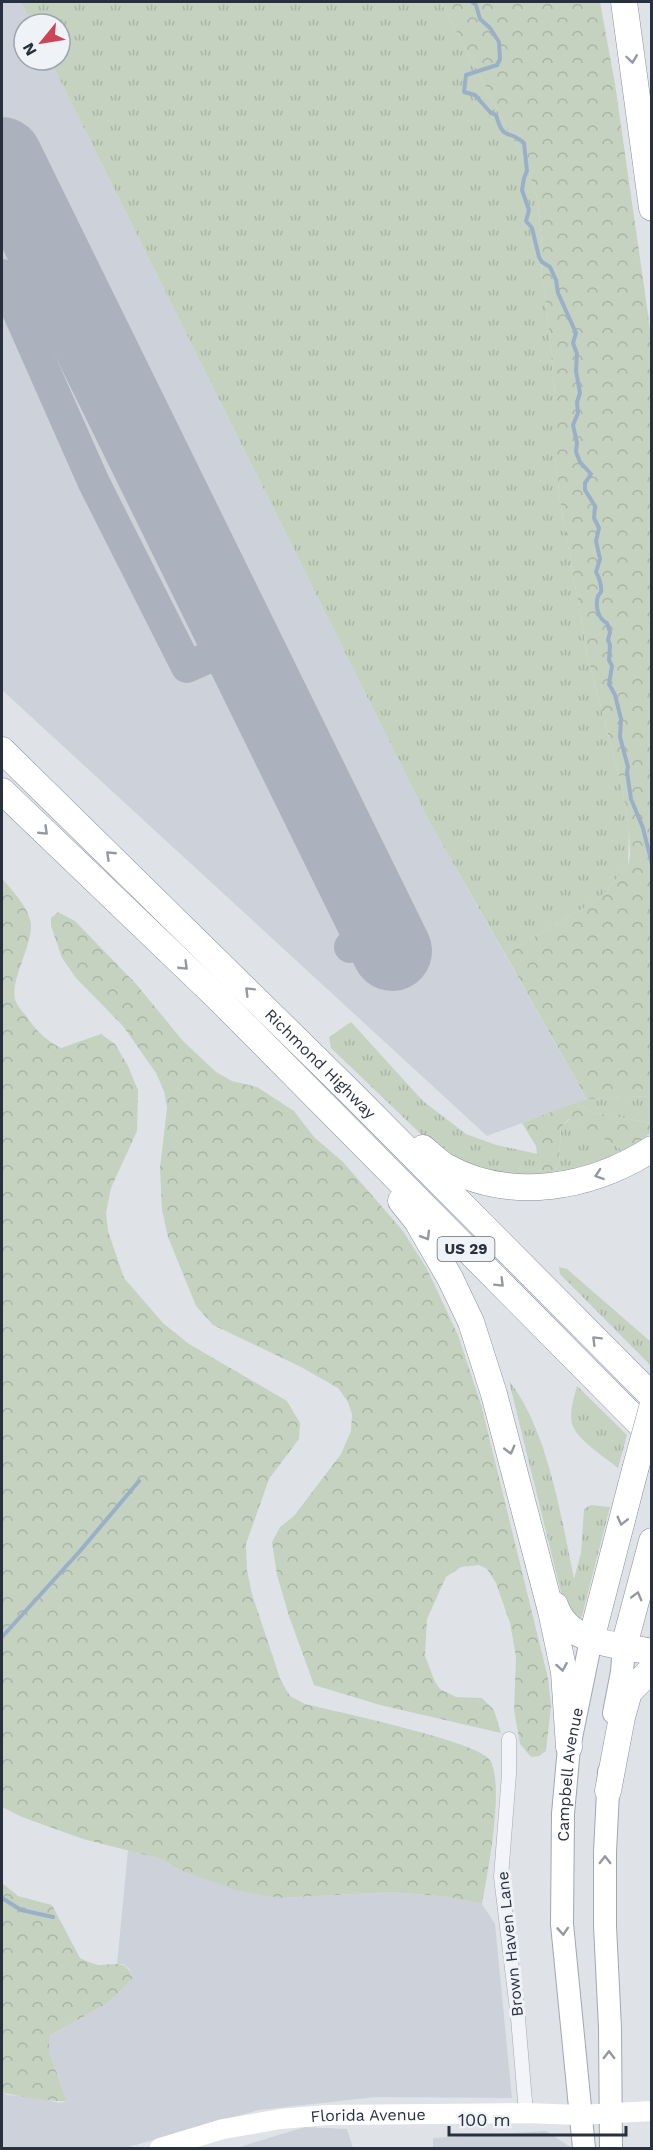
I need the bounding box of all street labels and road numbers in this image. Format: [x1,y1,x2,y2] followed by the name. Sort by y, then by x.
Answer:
[261,1005,381,1123] street label: Richmond Highway
[438,1237,494,1261] road number: US 29
[553,1706,586,1842] street label: Campbell Avenue
[493,1870,527,2018] street label: Brown Haven Lane
[310,2105,426,2126] street label: Florida Avenue

